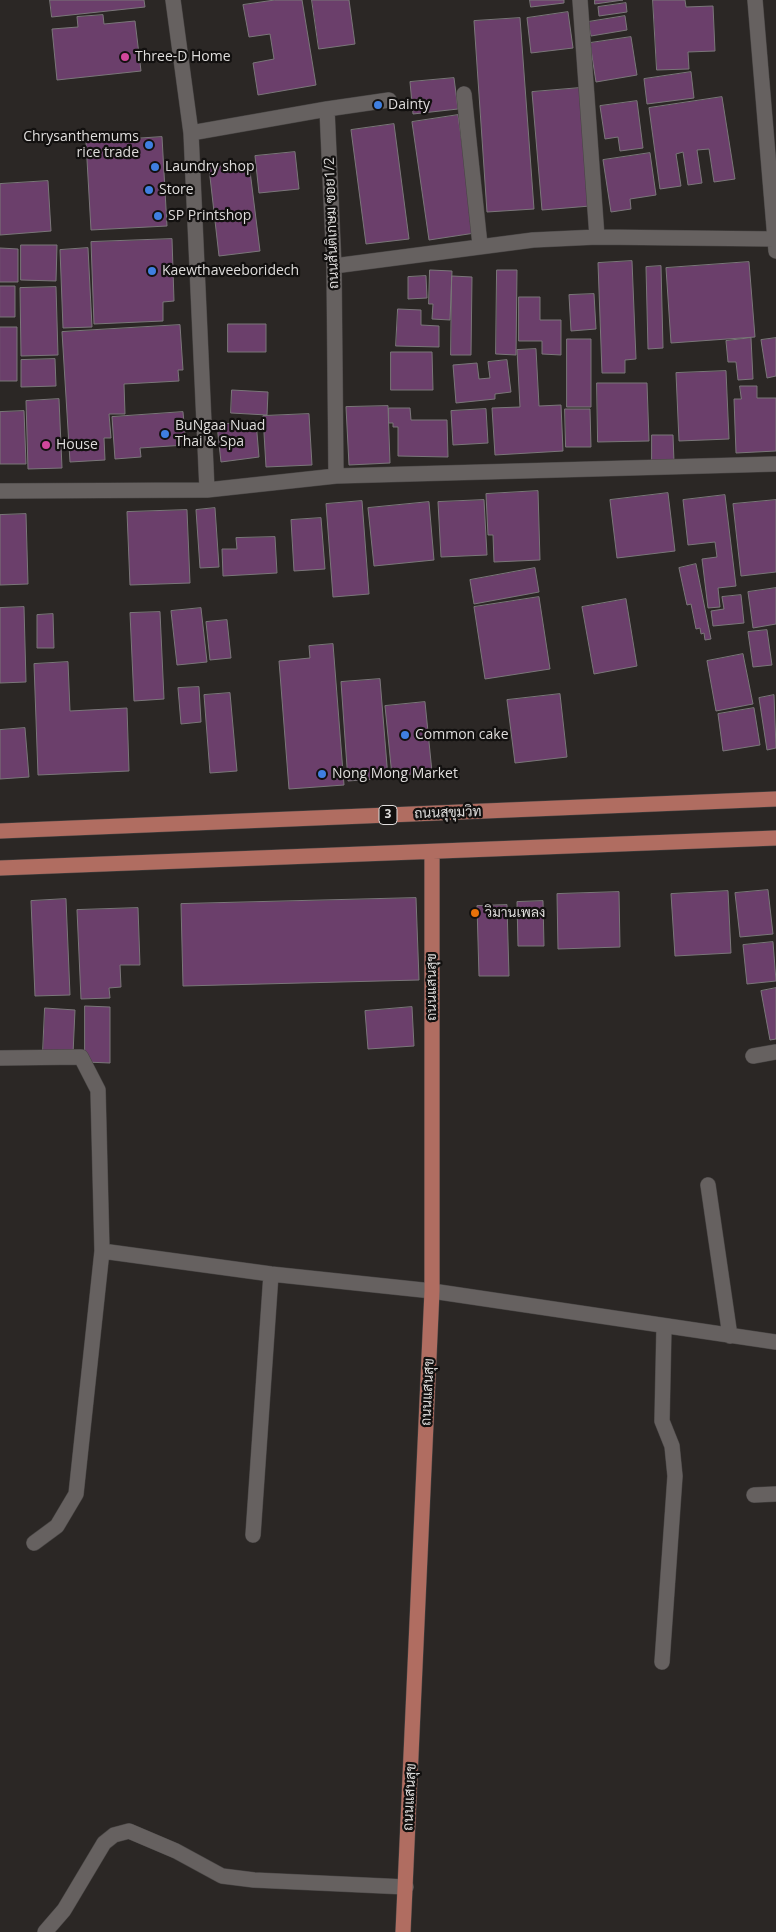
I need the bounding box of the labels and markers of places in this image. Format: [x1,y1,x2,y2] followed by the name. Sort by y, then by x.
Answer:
[135,49,231,65] place label: Three-D Home
[119,51,131,63] marker: Three-D Home
[388,97,430,113] place label: Dainty
[372,99,384,111] marker: Dainty
[23,129,139,162] place label: Chrysanthemums rice trade
[143,139,155,151] marker: Chrysanthemums rice trade
[165,159,254,175] place label: Laundry shop
[149,161,161,173] marker: Laundry shop
[159,182,194,198] place label: Store
[143,184,155,196] marker: Store
[168,208,251,224] place label: SP Printshop
[152,210,164,222] marker: SP Printshop
[162,263,299,279] place label: Kaewthaveeboridech
[146,265,158,277] marker: Kaewthaveeboridech
[175,418,265,451] place label: BuNgaa Nuad Thai & Spa
[159,428,171,440] marker: BuNgaa Nuad Thai & Spa
[56,437,98,453] place label: House
[40,439,52,451] marker: House
[415,727,509,743] place label: Common cake
[399,729,411,741] marker: Common cake
[332,766,458,782] place label: Nong Mong Market
[316,768,328,780] marker: Nong Mong Market
[485,905,545,921] place label: วิมานเพลง
[469,907,481,919] marker: วิมานเพลง

